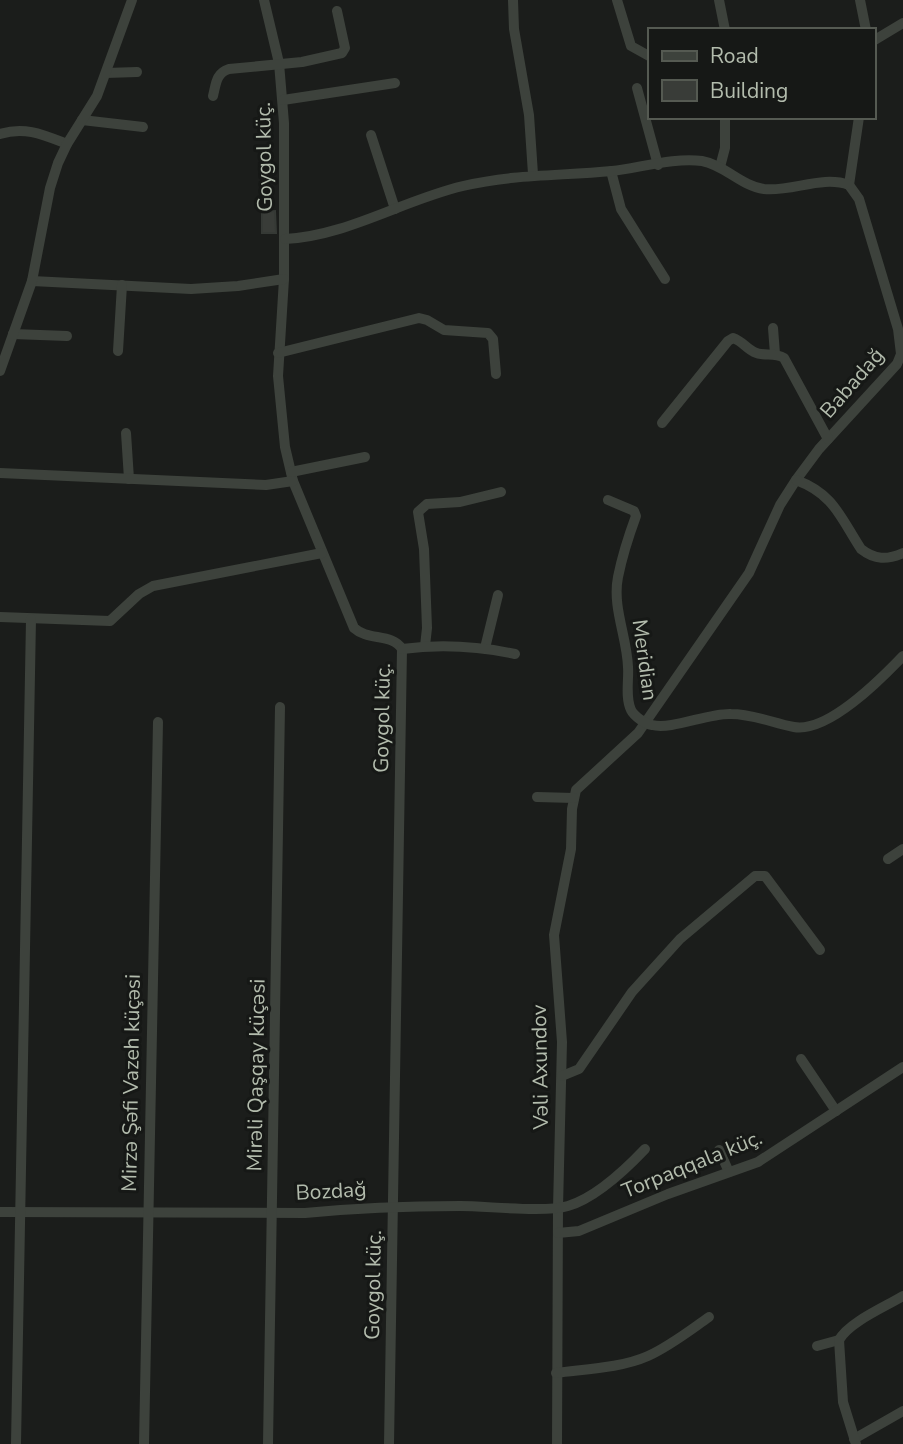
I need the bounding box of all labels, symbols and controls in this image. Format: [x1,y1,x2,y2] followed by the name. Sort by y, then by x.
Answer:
[648,28,875,119] legend
[710,42,759,70] text: Road
[710,77,788,105] text: Building
[249,102,279,212] street label: Goygol küç.
[814,342,890,424] street label: Babadağ
[625,618,665,702] street label: Meridian
[367,663,397,773] street label: Goygol küç.
[115,974,147,1192] street label: Mirzə Şəfi Vazeh küçəsi
[240,978,272,1172] street label: Mirəli Qaşqay küçəsi
[525,1004,555,1131] street label: Vəli Axundov
[618,1123,766,1205] street label: Torpaqqala küç.
[295,1175,367,1207] street label: Bozdağ
[358,1230,388,1340] street label: Goygol küç.

